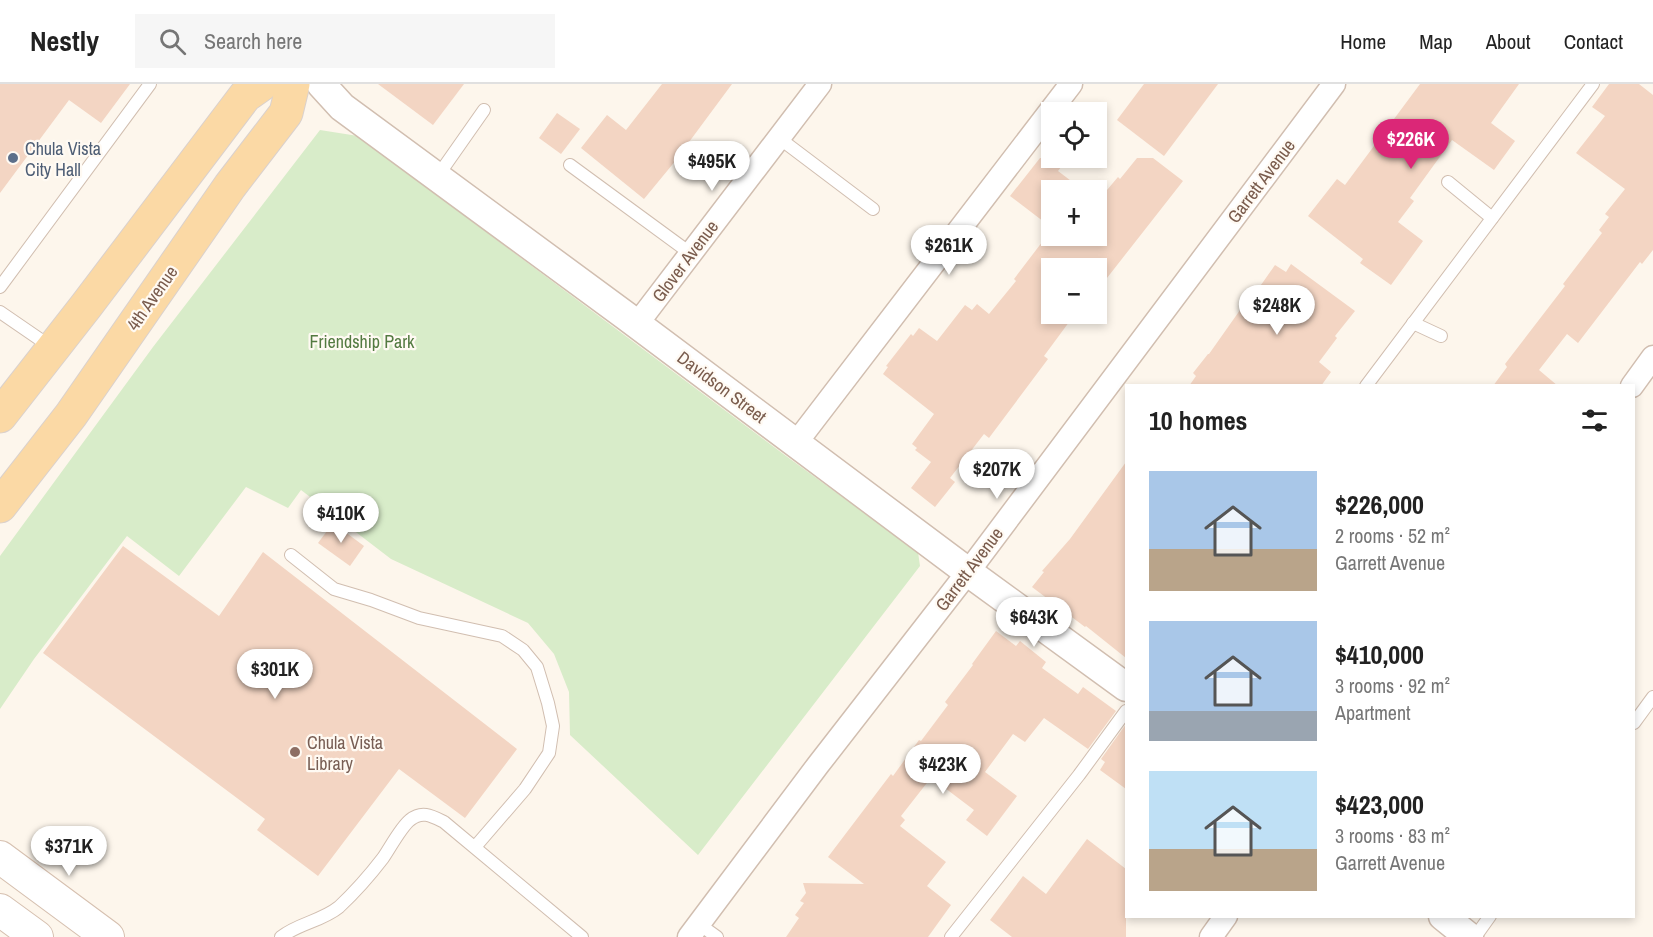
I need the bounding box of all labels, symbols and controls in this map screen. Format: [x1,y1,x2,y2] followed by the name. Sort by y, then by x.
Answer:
[135,14,555,68] search box
[30,22,99,60] text: Nestly
[156,25,189,58] icon: search
[204,26,302,56] text: Search here
[1340,27,1386,56] text: Home
[1419,27,1453,56] text: Map
[1486,27,1531,56] text: About
[1564,27,1623,56] text: Contact
[1041,102,1107,324] map controls
[1041,102,1107,168] button: locate
[1369,119,1453,170] pin: $226K
[1387,125,1435,152] text: $226K
[1221,134,1301,228] street label: Garrett Avenue
[25,136,101,182] place label: Chula Vista City Hall
[670,141,754,192] pin: $495K
[688,147,736,174] text: $495K
[6,151,20,165] marker: Chula Vista City Hall
[1041,180,1107,246] button: +
[646,215,724,307] street label: Glover Avenue
[907,225,991,276] pin: $261K
[925,231,973,258] text: $261K
[1041,258,1107,324] button: −
[121,261,183,335] street label: 4th Avenue
[1235,285,1319,336] pin: $248K
[1253,291,1301,318] text: $248K
[309,329,415,354] park label: Friendship Park
[672,345,772,429] street label: Davidson Street
[1149,403,1247,438] text: 10 homes
[1578,404,1611,437] icon: filters
[955,449,1039,500] pin: $207K
[973,455,1021,482] text: $207K
[1335,487,1424,522] text: $226,000
[299,493,383,544] pin: $410K
[1197,495,1269,567] icon: home
[317,499,365,526] text: $410K
[929,522,1009,616] street label: Garrett Avenue
[1335,522,1450,549] text: 2 rooms · 52 m²
[1335,549,1445,576] text: Garrett Avenue
[992,597,1076,648] pin: $643K
[1010,603,1058,630] text: $643K
[1335,637,1424,672] text: $410,000
[1197,645,1269,717] icon: home
[233,649,317,700] pin: $301K
[251,655,299,682] text: $301K
[1335,672,1450,699] text: 3 rooms · 92 m²
[1335,699,1411,726] text: Apartment
[307,730,383,776] place label: Chula Vista Library
[901,744,985,795] pin: $423K
[288,745,302,759] marker: Chula Vista Library
[919,750,967,777] text: $423K
[1335,787,1424,822] text: $423,000
[1197,795,1269,867] icon: home
[1335,822,1450,849] text: 3 rooms · 83 m²
[27,826,111,877] pin: $371K
[45,832,93,859] text: $371K
[1335,849,1445,876] text: Garrett Avenue

